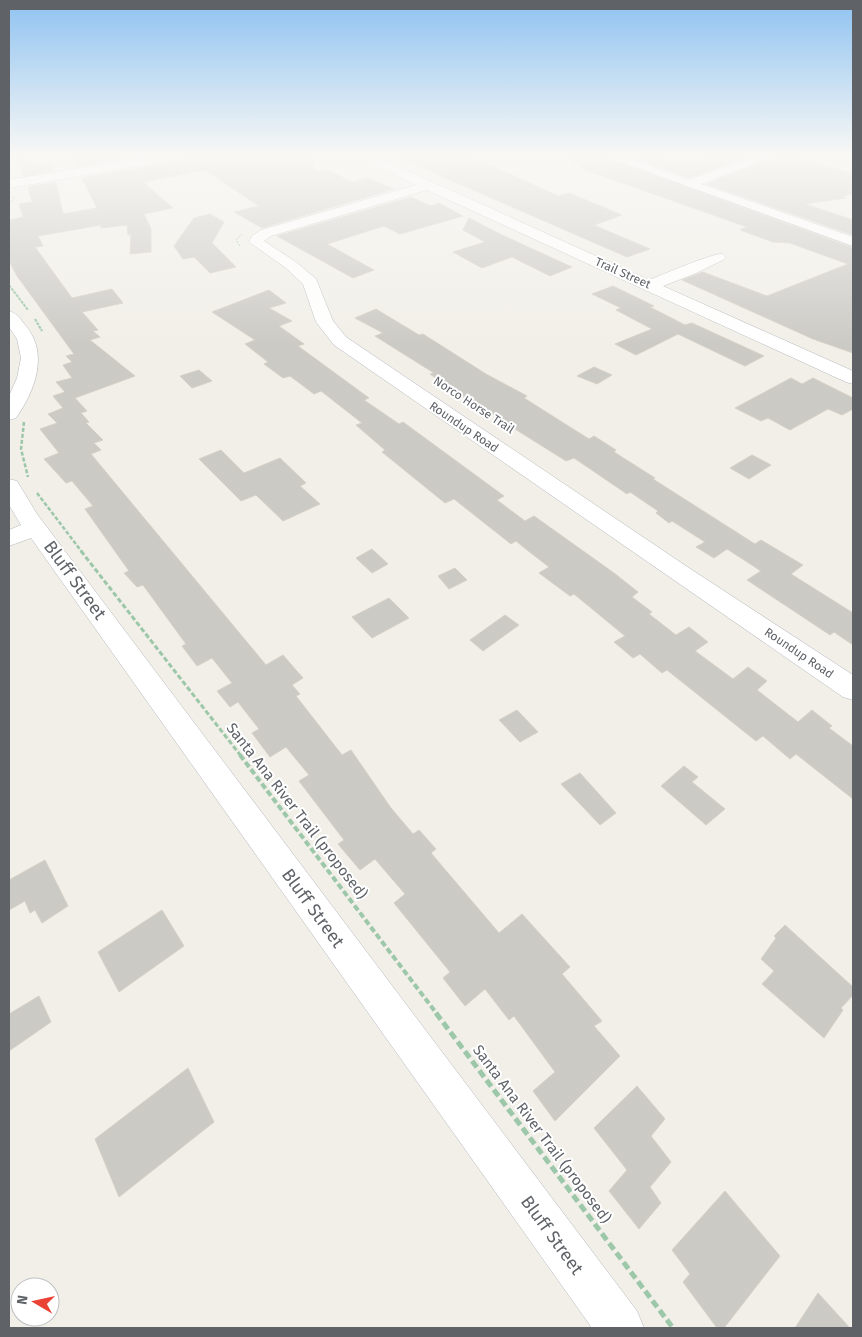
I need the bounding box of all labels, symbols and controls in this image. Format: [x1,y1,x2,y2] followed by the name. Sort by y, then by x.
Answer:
[593,255,654,292] street label: Trail Street
[431,374,517,437] street label: Norco Horse Trail
[427,399,501,455] street label: Roundup Road
[39,536,111,624] street label: Bluff Street
[762,625,836,681] street label: Roundup Road
[223,719,371,903] street label: Santa Ana River Trail (proposed)
[277,864,349,952] street label: Bluff Street
[469,1041,615,1227] street label: Santa Ana River Trail (proposed)
[516,1191,588,1279] street label: Bluff Street
[10,1277,60,1327] north arrow
[14,1294,32,1306] text: N

